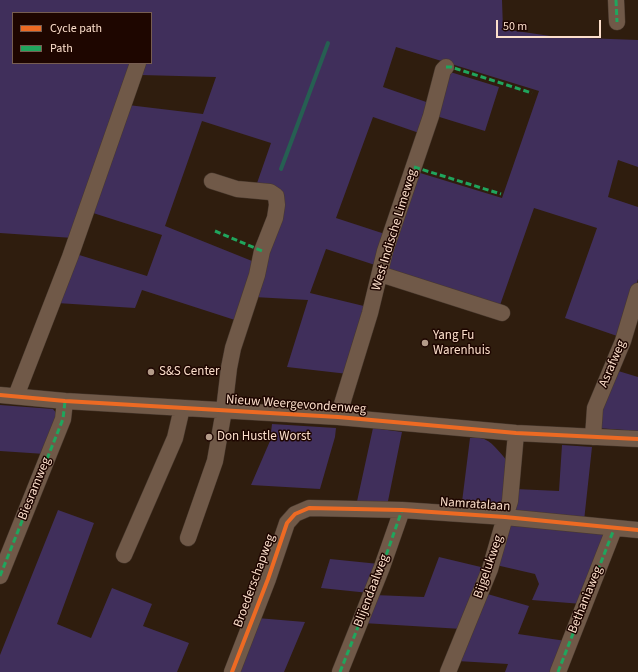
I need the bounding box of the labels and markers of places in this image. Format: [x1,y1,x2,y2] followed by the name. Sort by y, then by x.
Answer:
[433,328,490,359] place label: Yang Fu Warenhuis
[420,338,430,348] marker: Yang Fu Warenhuis
[159,364,220,380] place label: S&S Center
[146,367,156,377] marker: S&S Center
[217,429,311,445] place label: Don Hustle Worst
[204,432,214,442] marker: Don Hustle Worst

